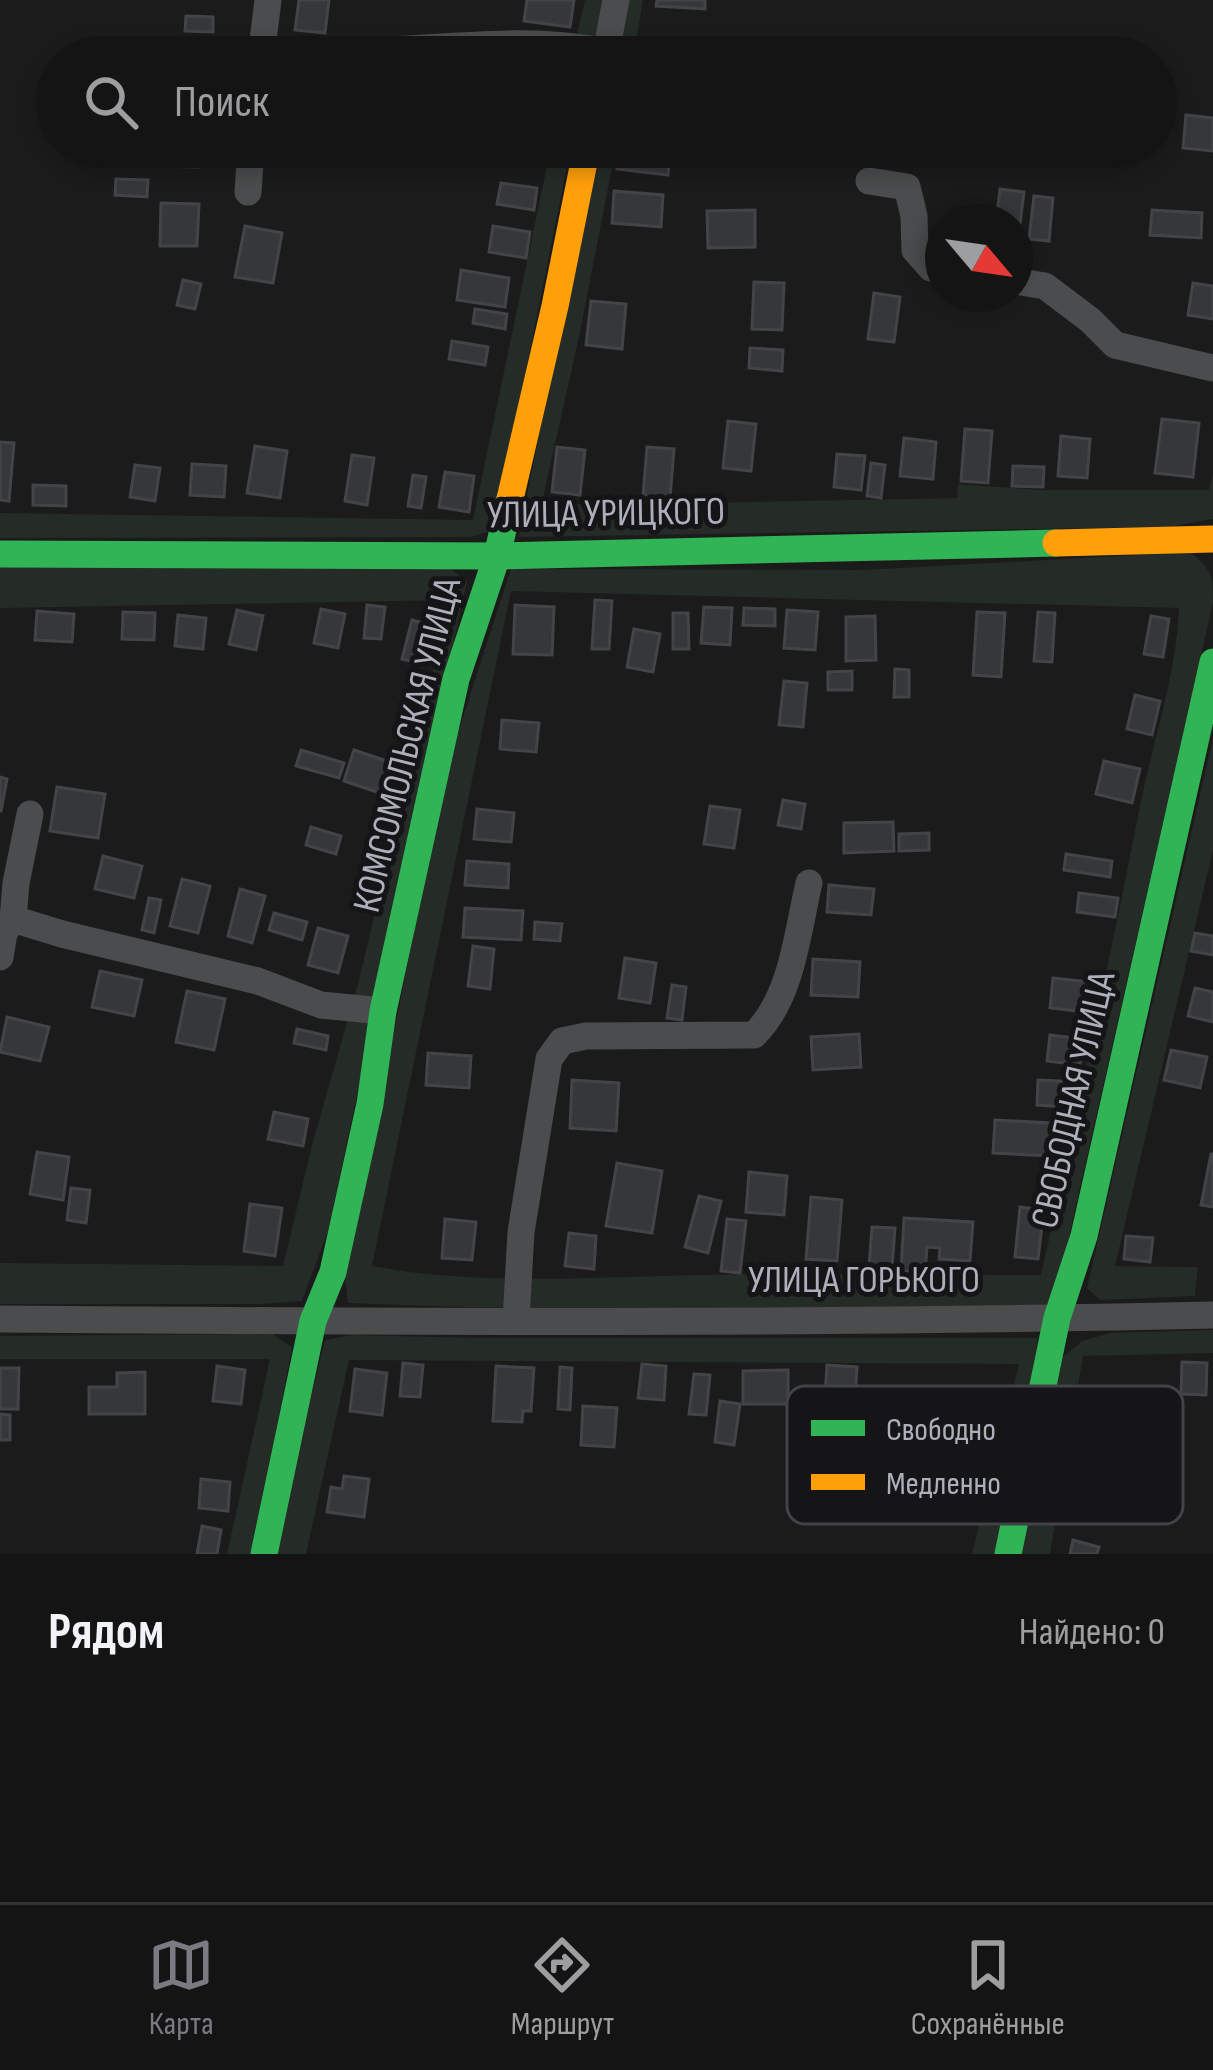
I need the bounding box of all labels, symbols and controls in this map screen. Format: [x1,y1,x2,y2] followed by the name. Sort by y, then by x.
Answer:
[36,36,1177,168] search box
[78,69,144,135] icon: search
[174,75,269,130] text: Поиск
[925,204,1033,312] north arrow
[487,488,725,540] street label: УЛИЦА УРИЦКОГО
[344,573,472,917] street label: КОМСОМОЛЬСКАЯ УЛИЦА
[1022,967,1126,1233] street label: СВОБОДНАЯ УЛИЦА
[748,1257,980,1304] street label: УЛИЦА ГОРЬКОГО
[787,1386,1183,1524] legend
[886,1410,996,1450] text: Свободно
[886,1464,1001,1504] text: Медленно
[48,1602,164,1663] text: Рядом
[1019,1609,1165,1656] text: Найдено: 0
[148,1932,214,2044] tab: Карта
[511,1932,614,2044] tab: Маршрут
[911,1932,1065,2044] tab: Сохранённые

